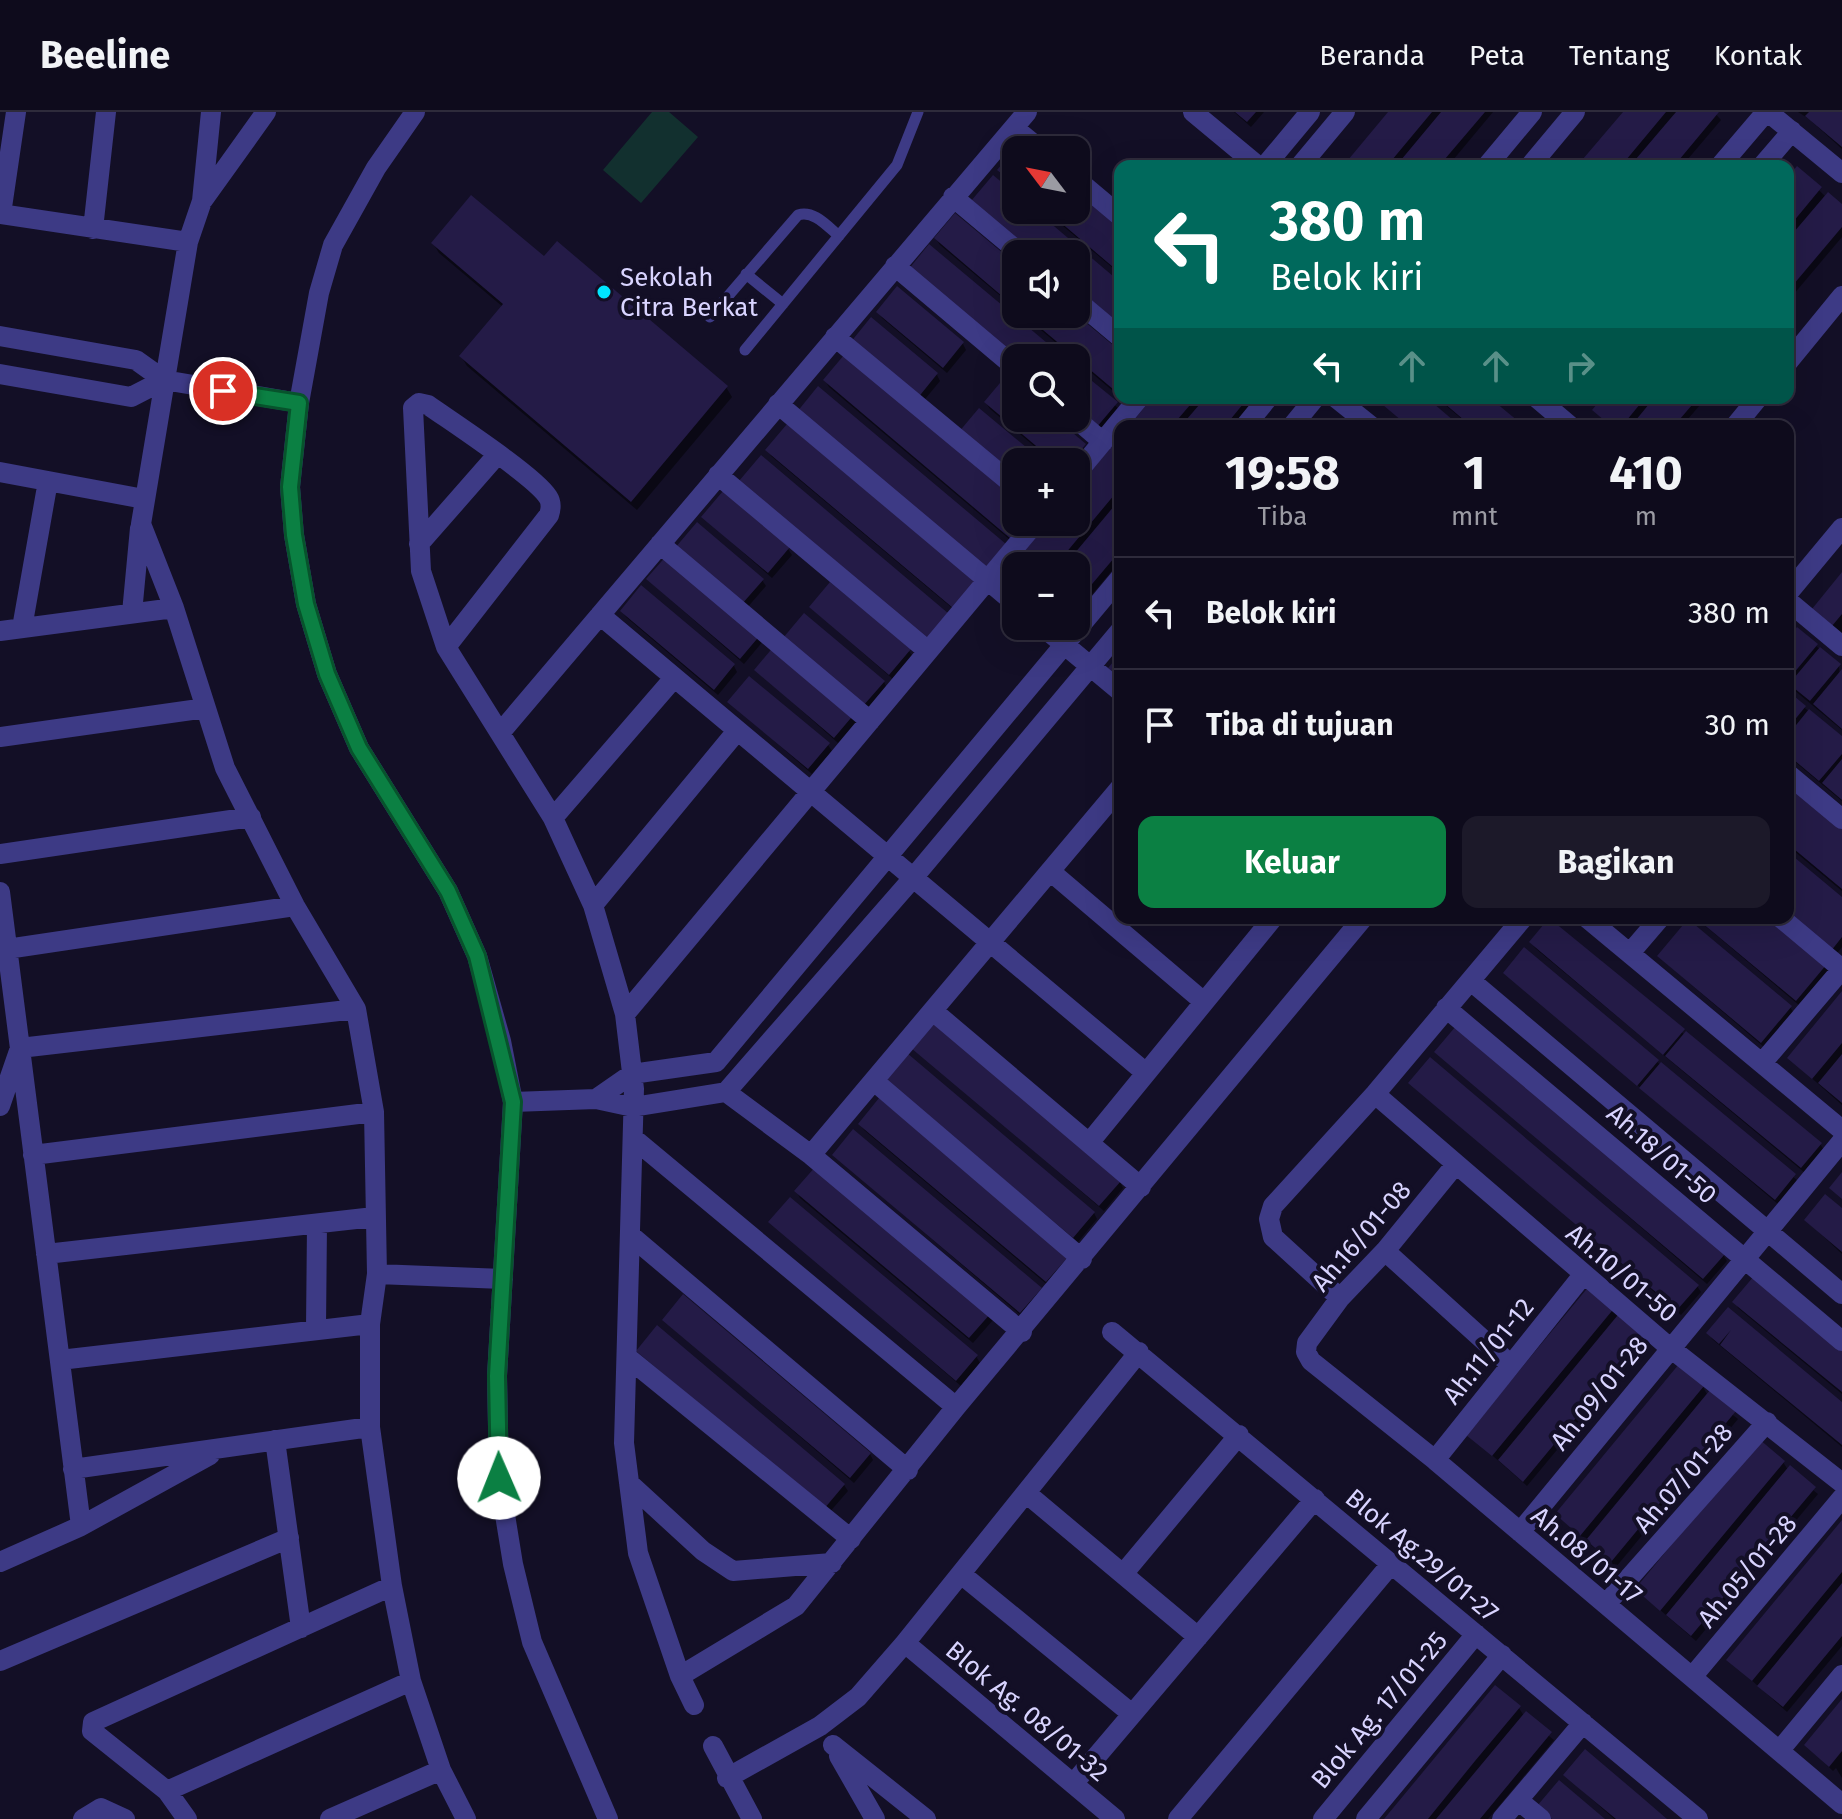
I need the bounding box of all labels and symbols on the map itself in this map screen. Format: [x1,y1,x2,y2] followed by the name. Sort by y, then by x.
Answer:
[1002,136,1090,224] north arrow
[620,262,759,323] place label: Sekolah Citra Berkat
[595,283,613,301] marker: Sekolah Citra Berkat
[189,357,257,425] pin
[1600,1098,1723,1211] street label: Ah.18/01-50
[1305,1175,1418,1298] street label: Ah.16/01-08
[1560,1218,1684,1329] street label: Ah.10/01-50
[1436,1292,1540,1410] street label: Ah.11/01-12
[1544,1330,1655,1456] street label: Ah.09/01-28
[1627,1417,1739,1539] street label: Ah.07/01-28
[457,1436,541,1520] position arrow
[1339,1482,1504,1628] street label: Blok Ag.29/01-27
[1525,1500,1648,1611] street label: Ah.08/01-17
[1691,1509,1803,1634] street label: Ah.05/01-28
[1305,1626,1454,1795] street label: Blok Ag. 17/01-25
[939,1635,1114,1788] street label: Blok Ag. 08/01-32

